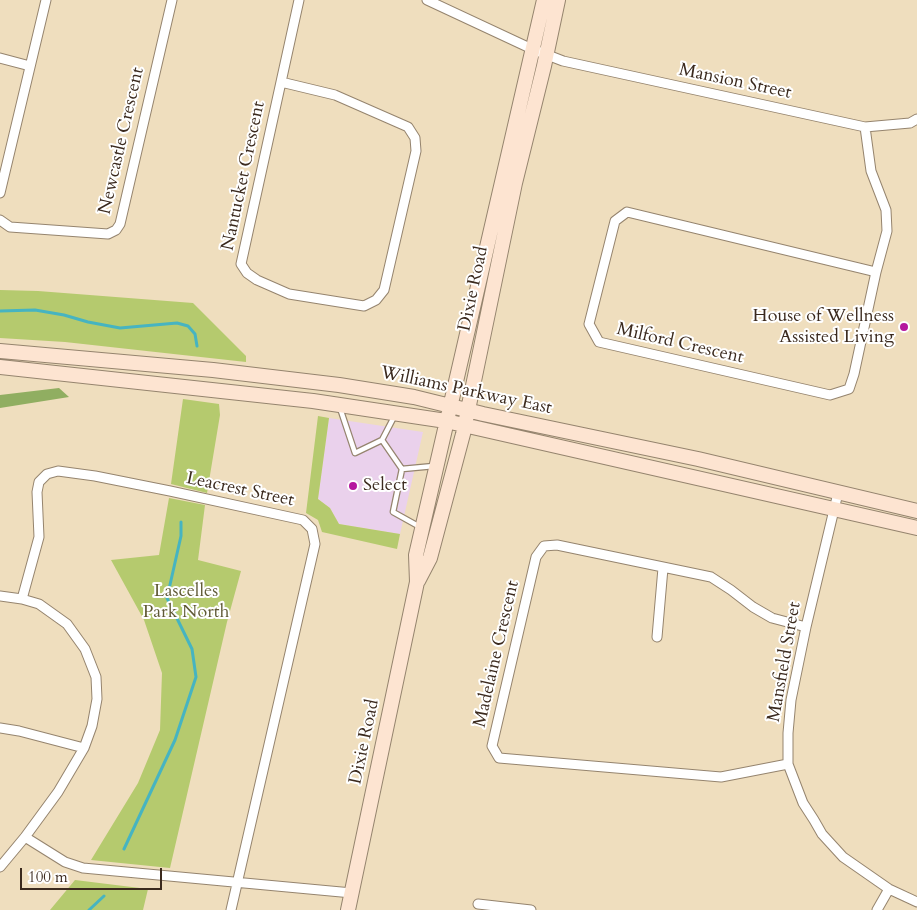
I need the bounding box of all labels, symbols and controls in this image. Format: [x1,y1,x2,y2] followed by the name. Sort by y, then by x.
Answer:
[677,60,793,104] street label: Mansion Street
[95,65,149,217] street label: Newcastle Crescent
[218,99,270,253] street label: Nantucket Crescent
[454,245,494,333] street label: Dixie Road
[753,306,894,348] place label: House of Wellness Assisted Living
[614,319,746,369] street label: Milford Crescent
[898,321,910,333] marker: House of Wellness Assisted Living
[378,362,554,420] street label: Williams Parkway East
[184,468,296,512] street label: Leacrest Street
[363,475,407,497] place label: Select
[347,480,359,492] marker: Select
[470,579,524,729] street label: Madelaine Crescent
[143,581,229,624] park label: Lascelles Park North
[764,600,806,724] street label: Mansfield Street
[345,698,385,786] street label: Dixie Road
[22,858,165,890] scale bar
[28,867,68,887] text: 100 m

